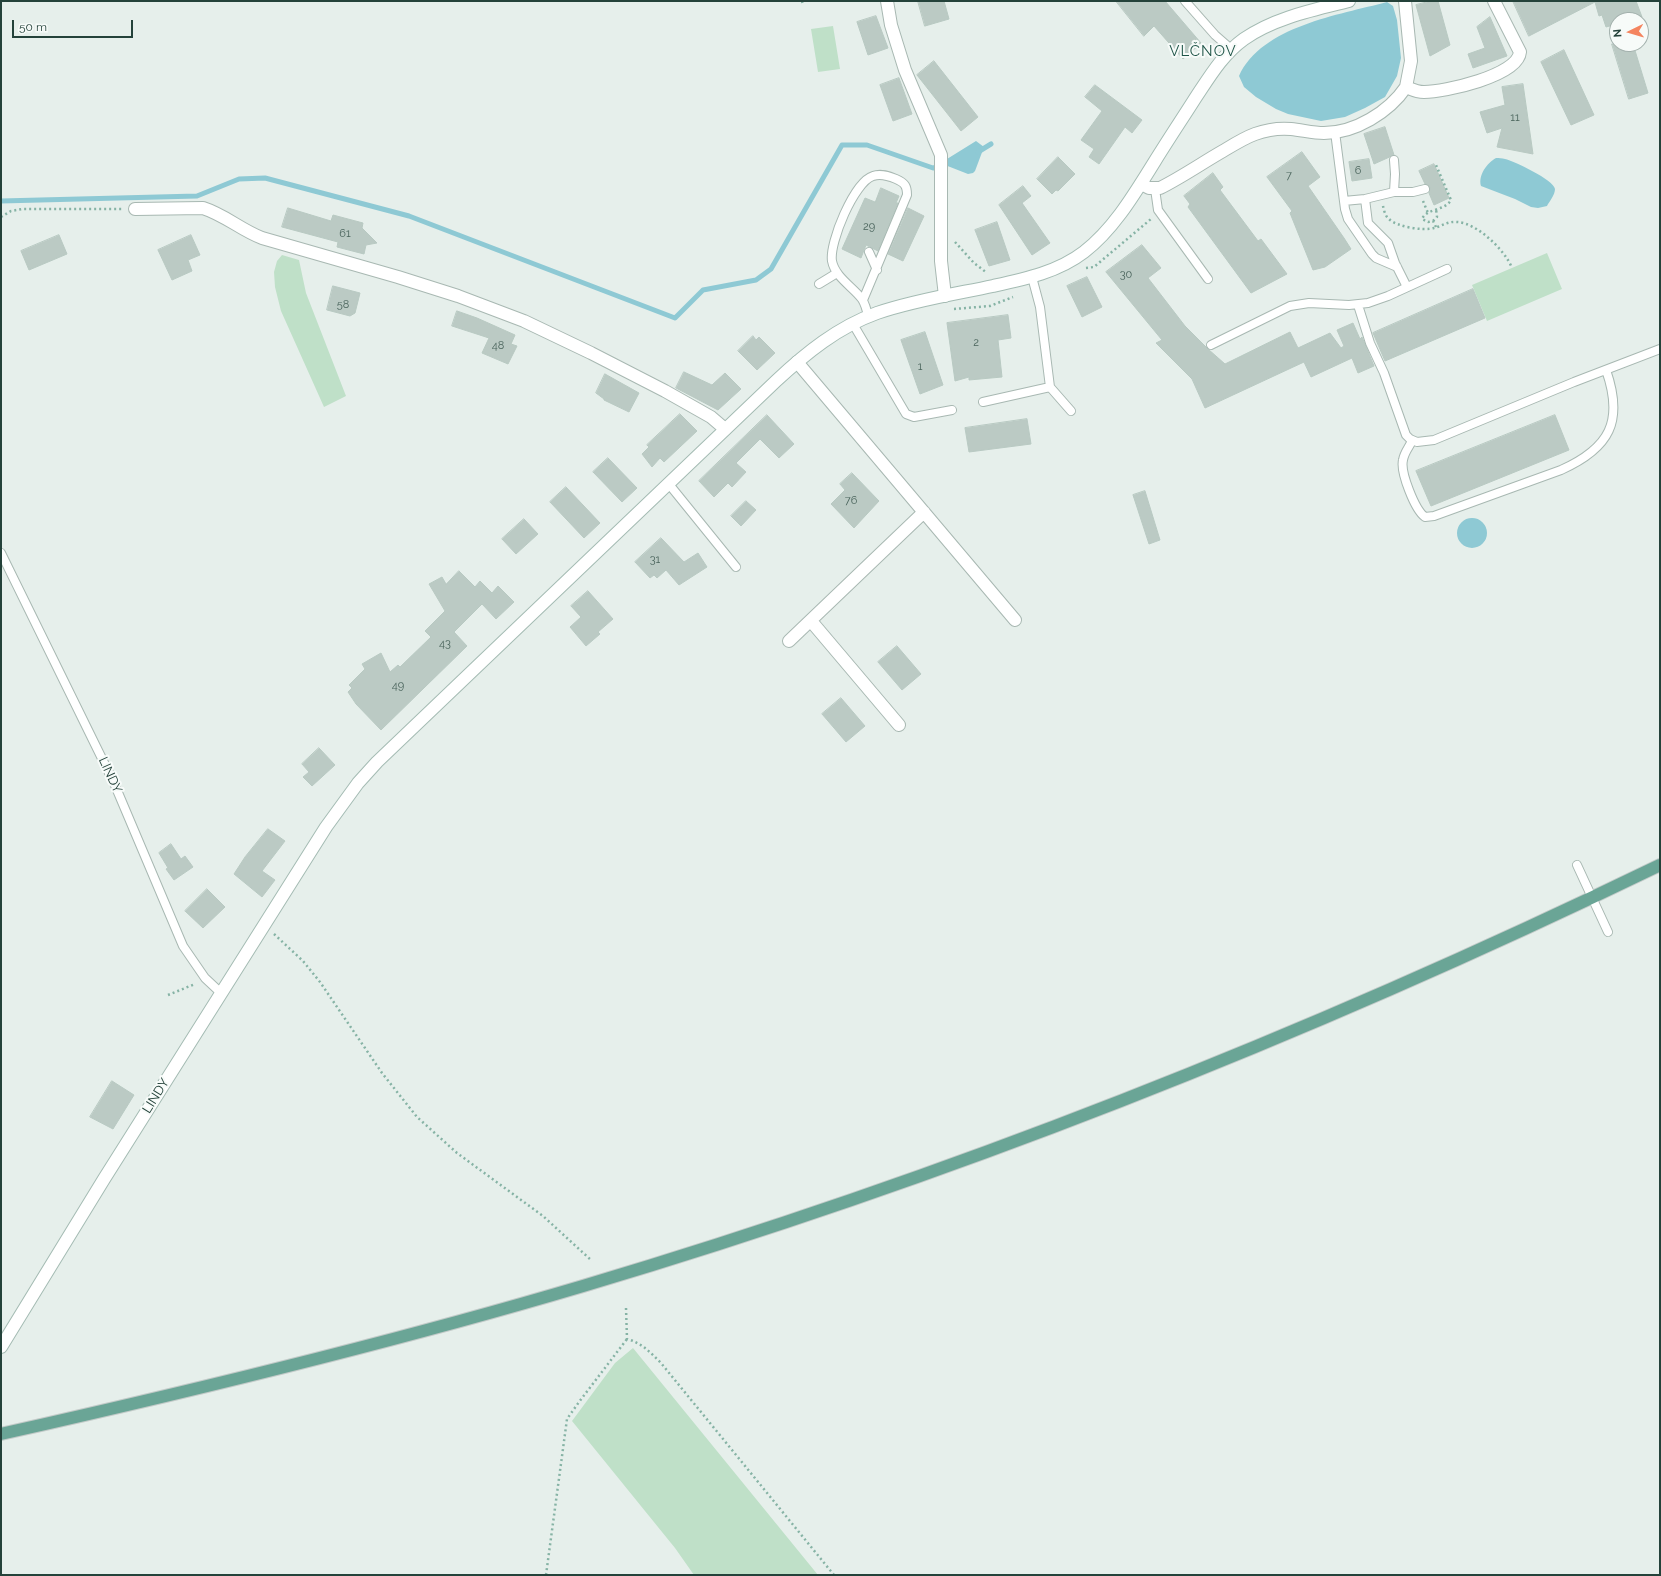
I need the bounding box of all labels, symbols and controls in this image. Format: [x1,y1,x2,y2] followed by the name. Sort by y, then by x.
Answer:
[14,12,135,38] scale bar
[1609,12,1649,52] north arrow
[19,20,47,34] text: 50 m
[1611,28,1624,38] text: N
[1169,42,1237,60] district label: VLČNOV
[1510,111,1520,125] house number: 11
[1355,164,1361,178] house number: 6
[1286,169,1292,183] house number: 7
[863,220,875,234] house number: 29
[339,227,351,241] house number: 61
[1120,268,1132,282] house number: 30
[337,298,349,312] house number: 58
[973,336,979,350] house number: 2
[492,339,504,353] house number: 48
[918,360,922,374] house number: 1
[845,494,857,508] house number: 76
[650,553,660,567] house number: 31
[439,637,451,651] house number: 43
[392,679,404,693] house number: 49
[95,754,125,796] street label: LINDY
[139,1076,173,1116] street label: LINDY

